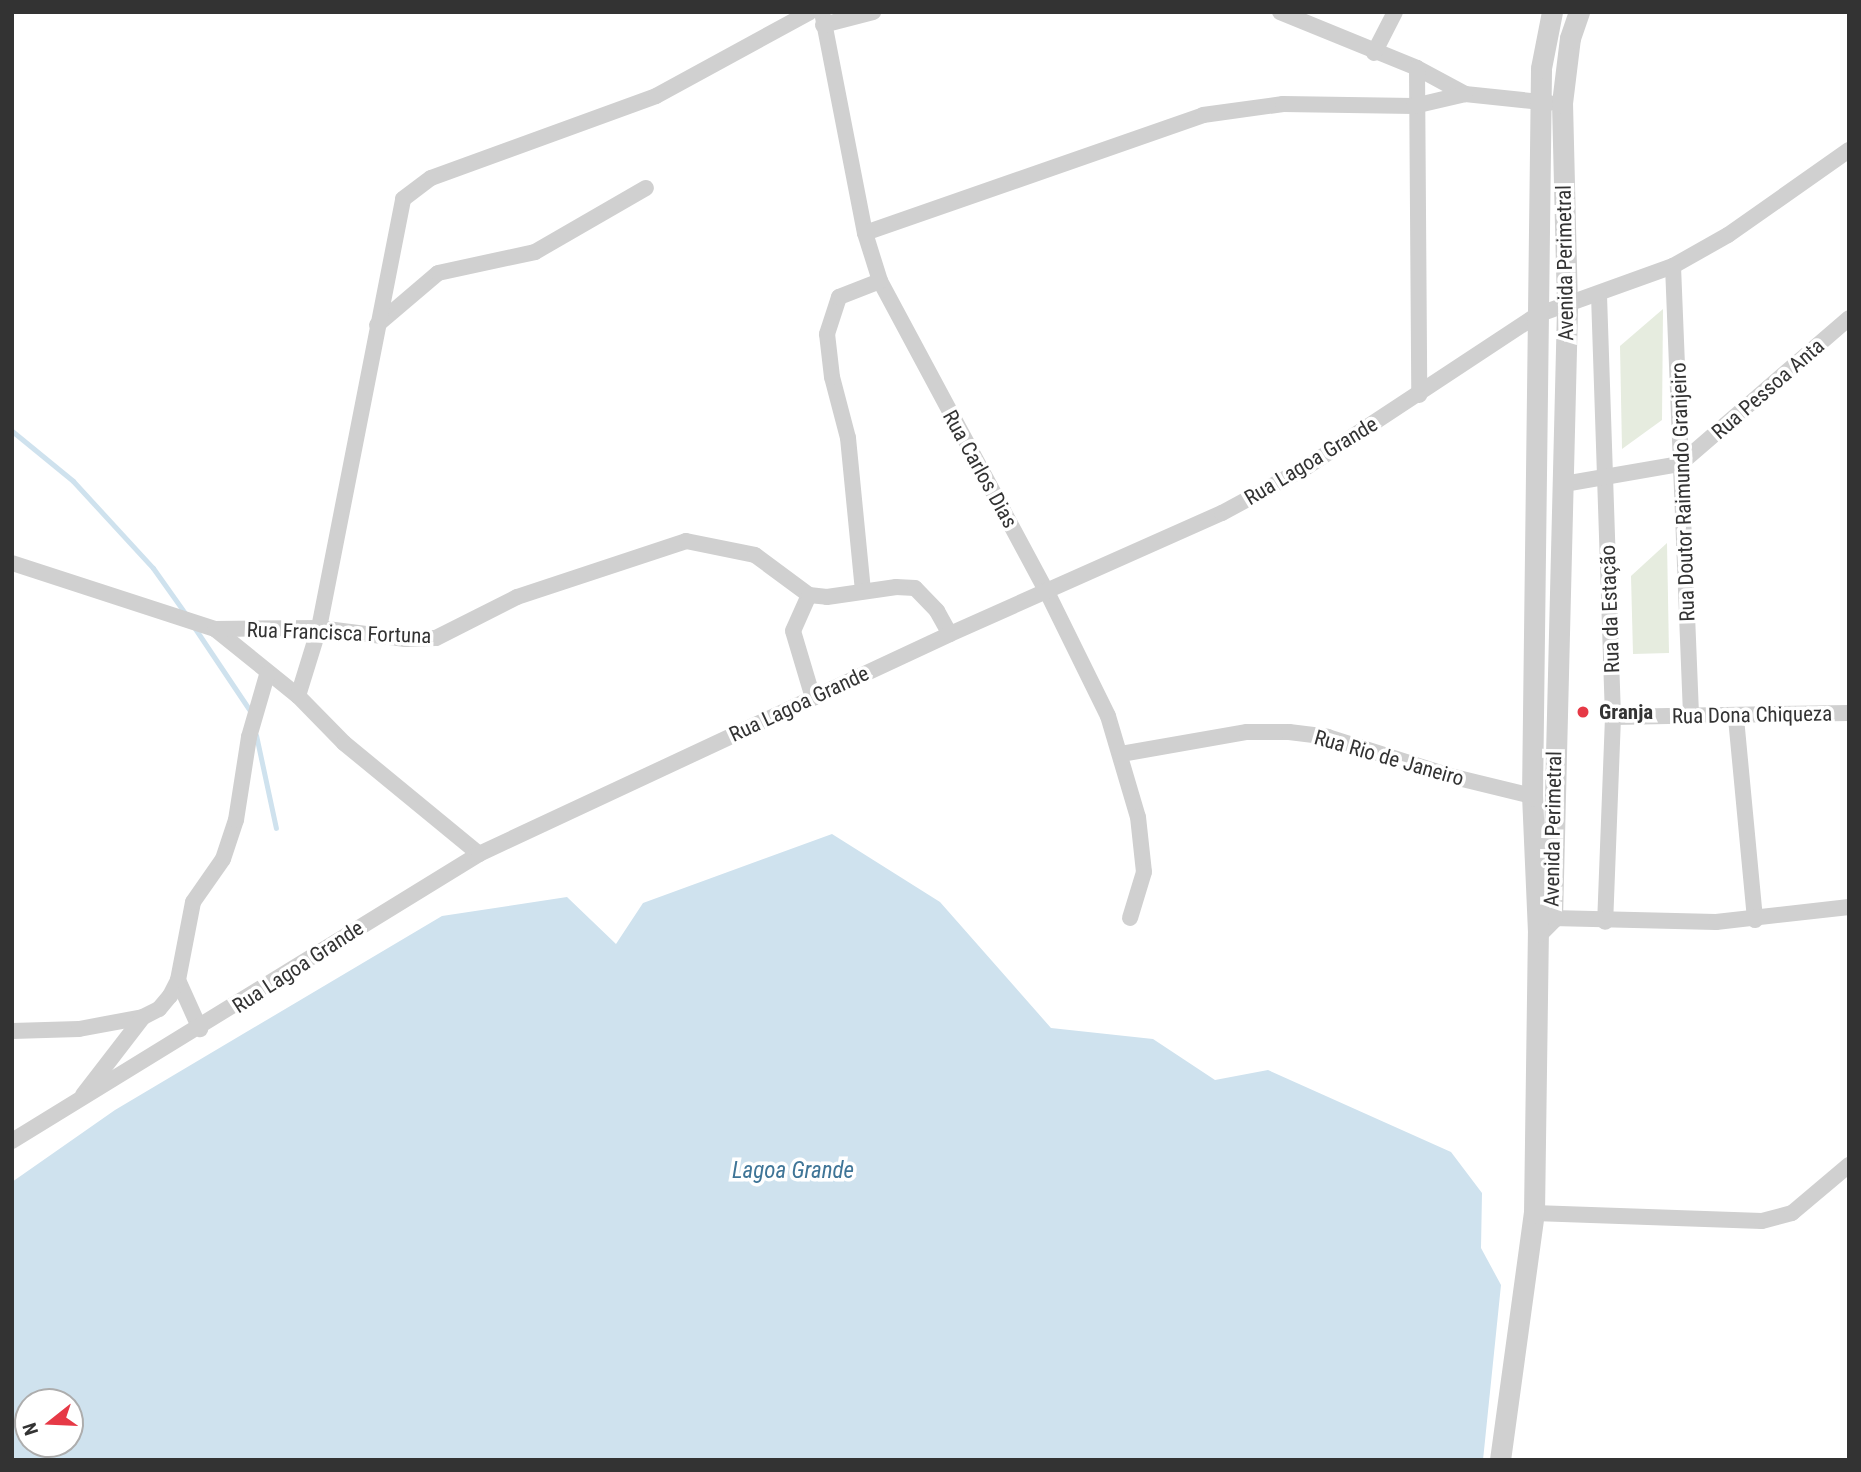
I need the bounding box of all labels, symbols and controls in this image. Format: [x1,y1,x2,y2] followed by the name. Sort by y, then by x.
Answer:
[1551,185,1579,341] street label: Avenida Perimetral
[1707,333,1829,445] street label: Rua Pessoa Anta
[1666,362,1700,622] street label: Rua Doutor Raimundo Granjeiro
[937,406,1023,532] street label: Rua Carlos Dias
[1240,411,1382,511] street label: Rua Lagoa Grande
[1595,545,1625,673] street label: Rua da Estação
[246,617,432,649] street label: Rua Francisca Fortuna
[725,661,873,747] street label: Rua Lagoa Grande
[1599,699,1653,725] place label: Granja
[1672,701,1832,729] street label: Rua Dona Chiqueza
[1573,702,1593,722] marker: Granja
[1311,725,1467,791] street label: Rua Rio de Janeiro
[1539,751,1567,907] street label: Avenida Perimetral
[228,915,368,1019] street label: Rua Lagoa Grande
[732,1157,854,1185] water label: Lagoa Grande
[14,1388,84,1458] north arrow
[18,1420,43,1438] text: N

